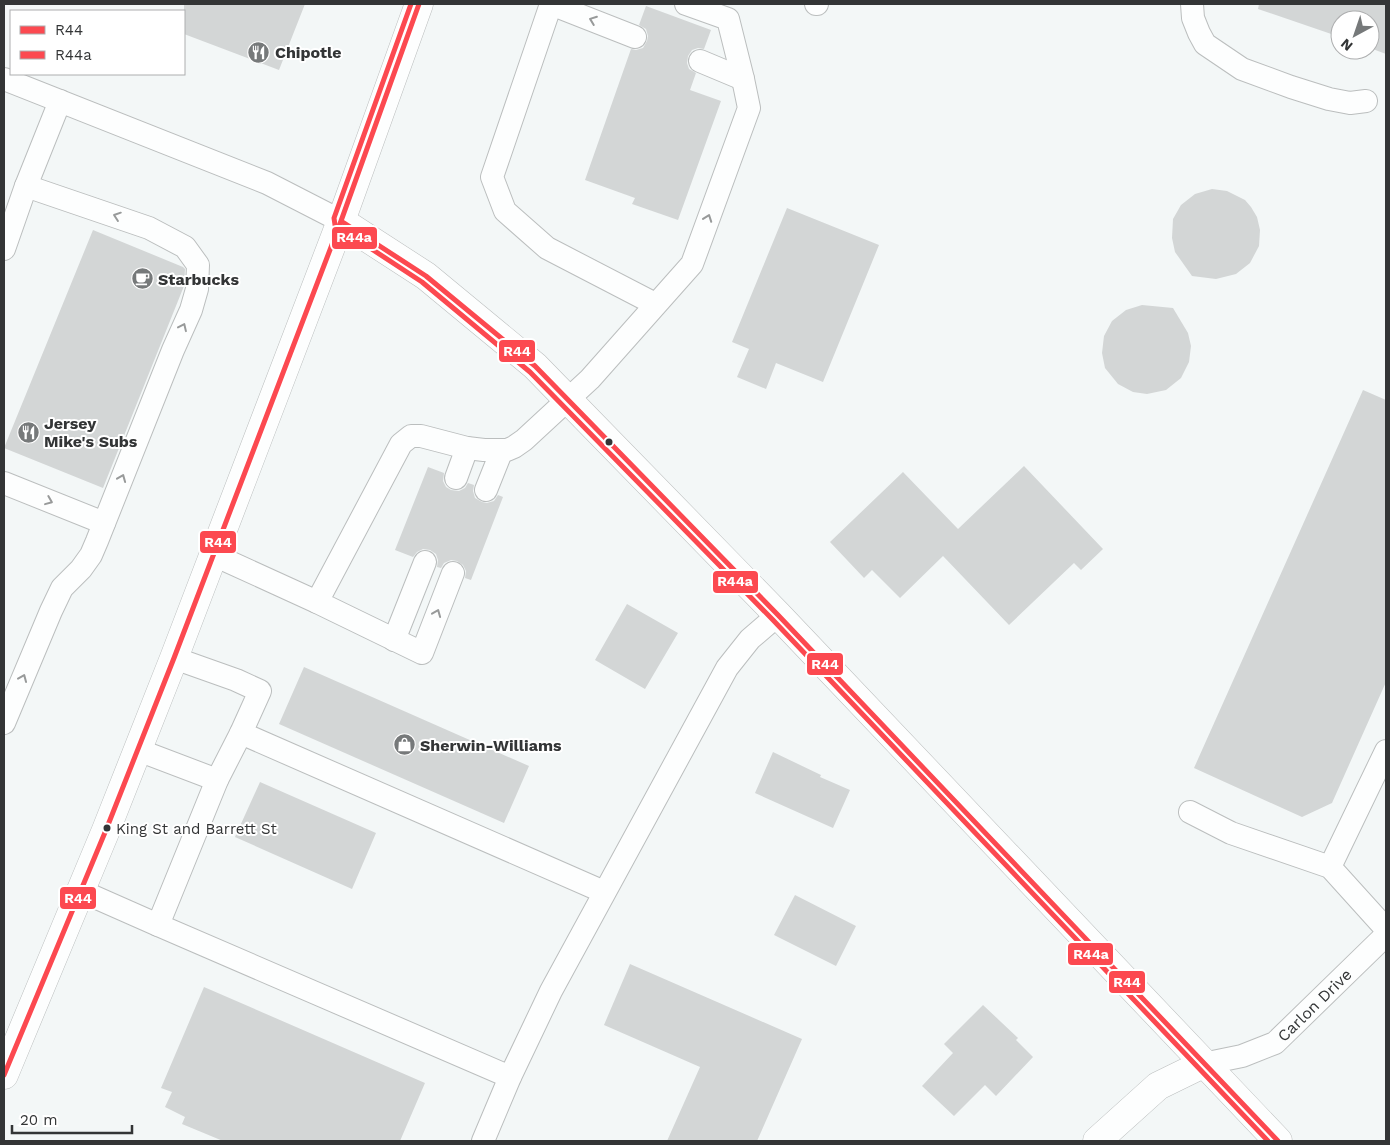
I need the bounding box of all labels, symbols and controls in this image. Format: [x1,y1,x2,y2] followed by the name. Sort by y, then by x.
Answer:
[10,10,185,75] legend
[1330,10,1380,60] north arrow
[589,16,598,26] one-way arrow
[55,21,83,39] text: R44
[1338,35,1356,54] text: N
[247,40,271,64] restaurant icon: Chipotle
[275,43,342,62] place label: Chipotle
[55,46,92,64] text: R44a
[113,212,121,222] one-way arrow
[702,215,712,223] one-way arrow
[331,226,378,250] line badge: R44a
[336,229,373,245] text: R44a
[130,267,154,291] cafe icon: Starbucks
[158,270,239,289] place label: Starbucks
[177,324,187,333] one-way arrow
[498,339,536,363] line badge: R44
[503,343,531,359] text: R44
[44,414,138,451] place label: Jersey Mike's Subs
[16,420,40,444] restaurant icon: Jersey Mike's Subs
[604,437,614,447] unlabelled marker
[116,474,126,483] one-way arrow
[44,495,53,505] one-way arrow
[199,530,237,554] line badge: R44
[204,534,232,550] text: R44
[712,570,759,594] line badge: R44a
[717,573,754,589] text: R44a
[432,610,442,618] one-way arrow
[806,652,844,676] line badge: R44
[811,656,839,672] text: R44
[16,674,27,683] one-way arrow
[392,733,416,757] shop icon: Sherwin-Williams
[420,736,562,755] place label: Sherwin-Williams
[116,820,278,838] place label: King St and Barrett St
[102,823,112,833] marker: King St and Barrett St
[59,886,97,910] line badge: R44
[64,890,92,906] text: R44
[1067,942,1114,966] line badge: R44a
[1073,946,1110,962] text: R44a
[1273,965,1356,1046] street label: Carlon Drive
[1108,970,1146,994] line badge: R44
[1113,974,1141,990] text: R44
[12,1102,132,1134] scale bar
[20,1111,58,1129] text: 20 m

